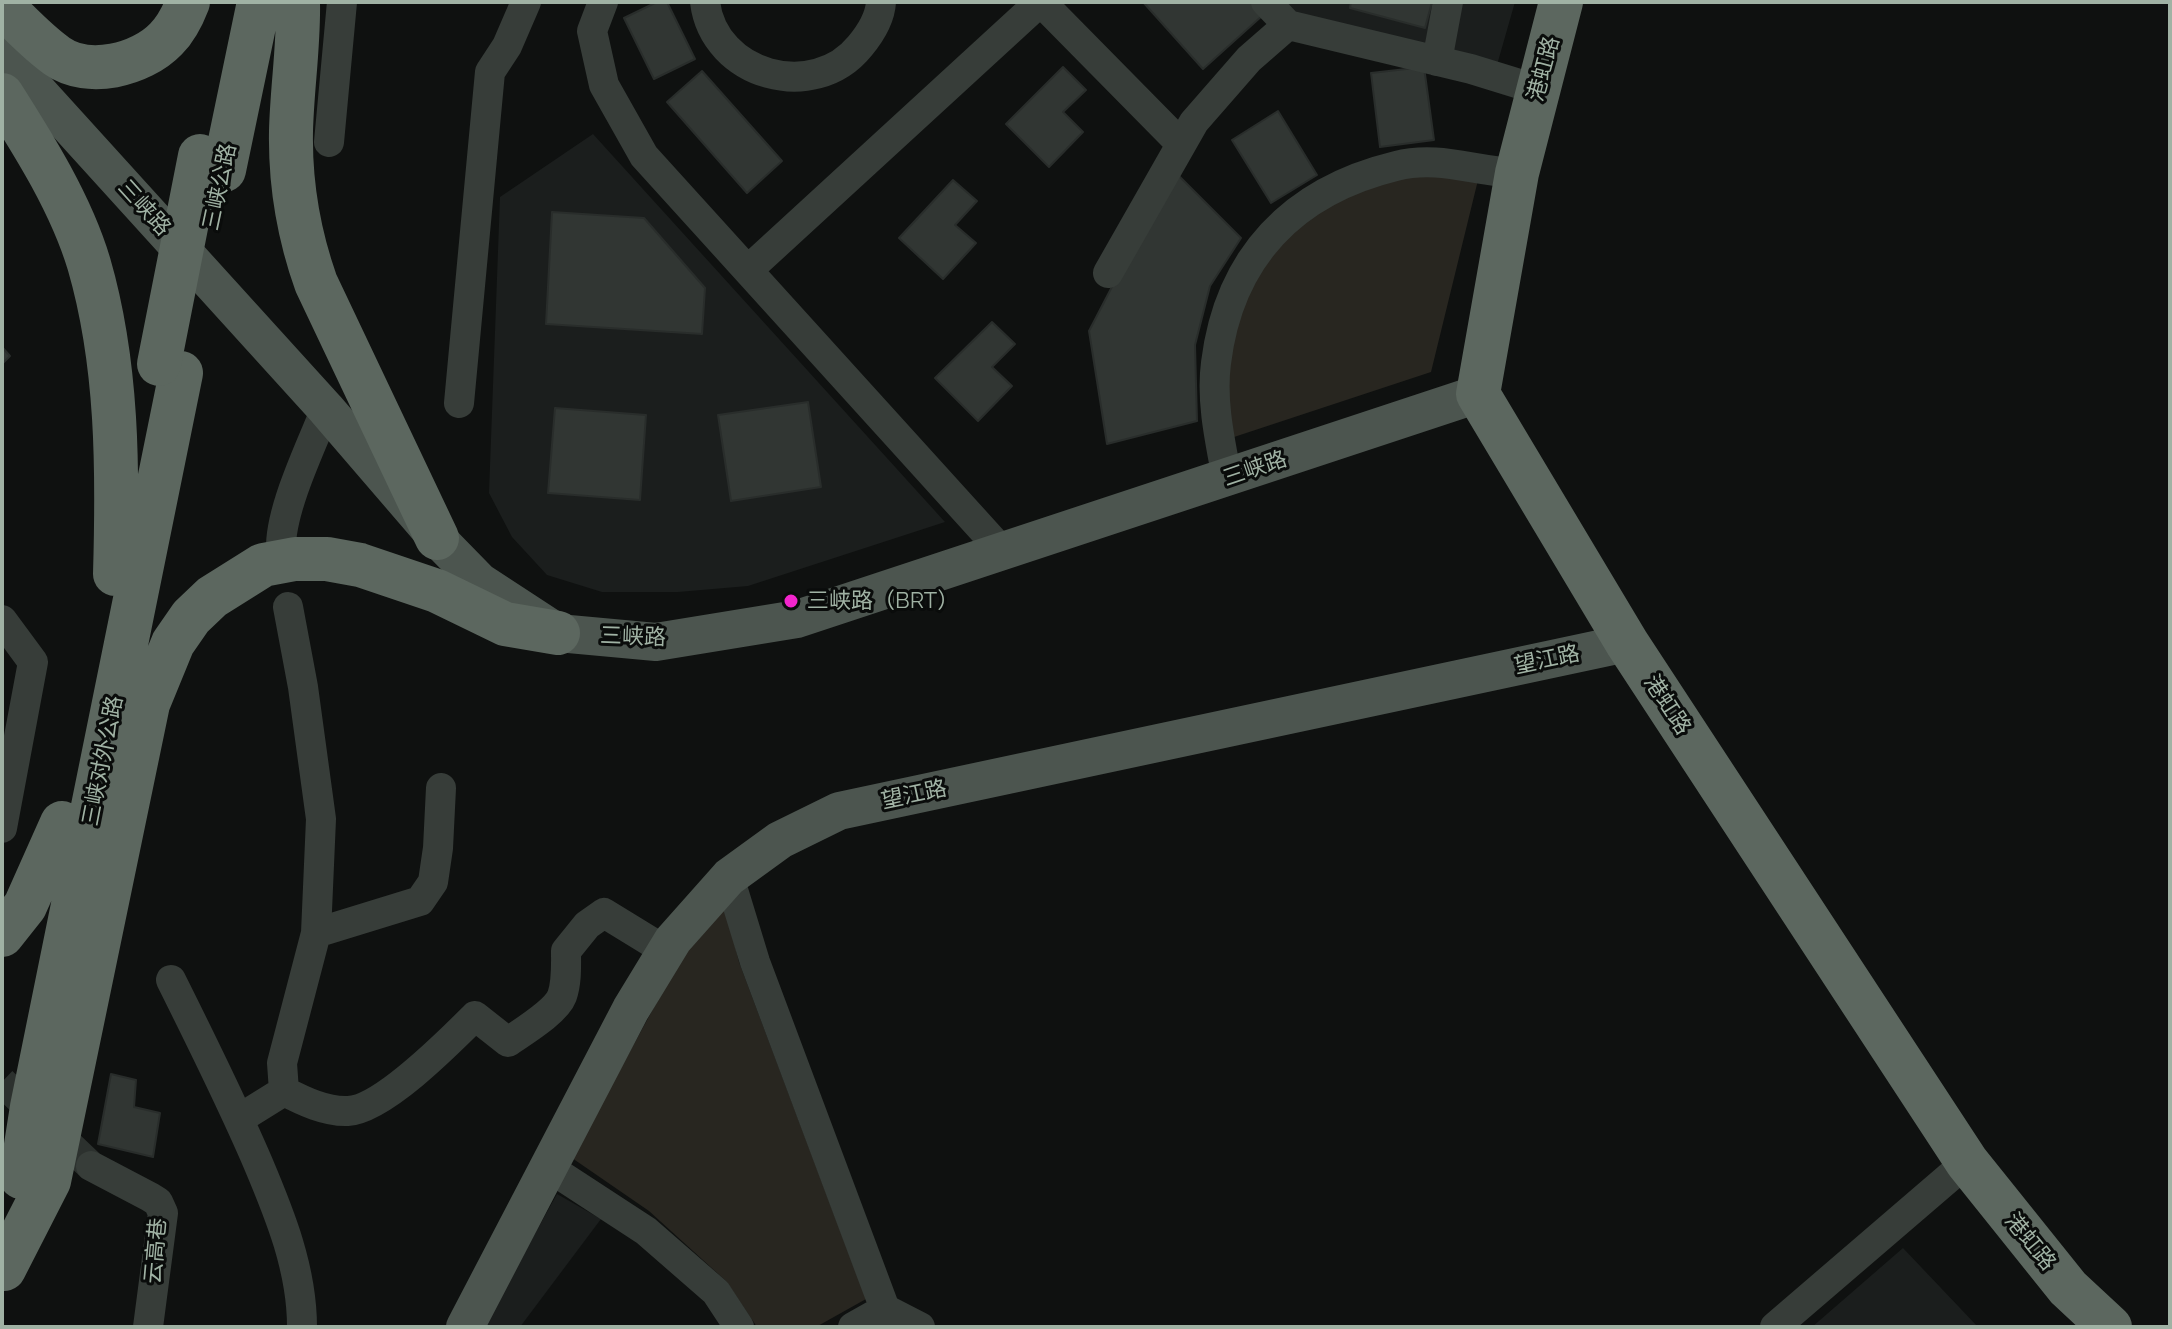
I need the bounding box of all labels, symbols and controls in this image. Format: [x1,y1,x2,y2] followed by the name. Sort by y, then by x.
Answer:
[1523,34,1565,104] street label: 港虹路
[198,141,242,233] street label: 三峡公路
[112,175,176,241] street label: 三峡路
[1220,446,1290,492] street label: 三峡路
[807,588,959,614] place label: 三峡路（BRT）
[782,592,800,610] marker: 三峡路（BRT）
[600,623,666,651] street label: 三峡路
[1512,640,1582,680] street label: 望江路
[1638,670,1696,740] street label: 港虹路
[77,694,129,828] street label: 三峡对外公路
[879,775,949,815] street label: 望江路
[1999,1208,2061,1276] street label: 港虹路
[140,1217,172,1285] street label: 云高巷

